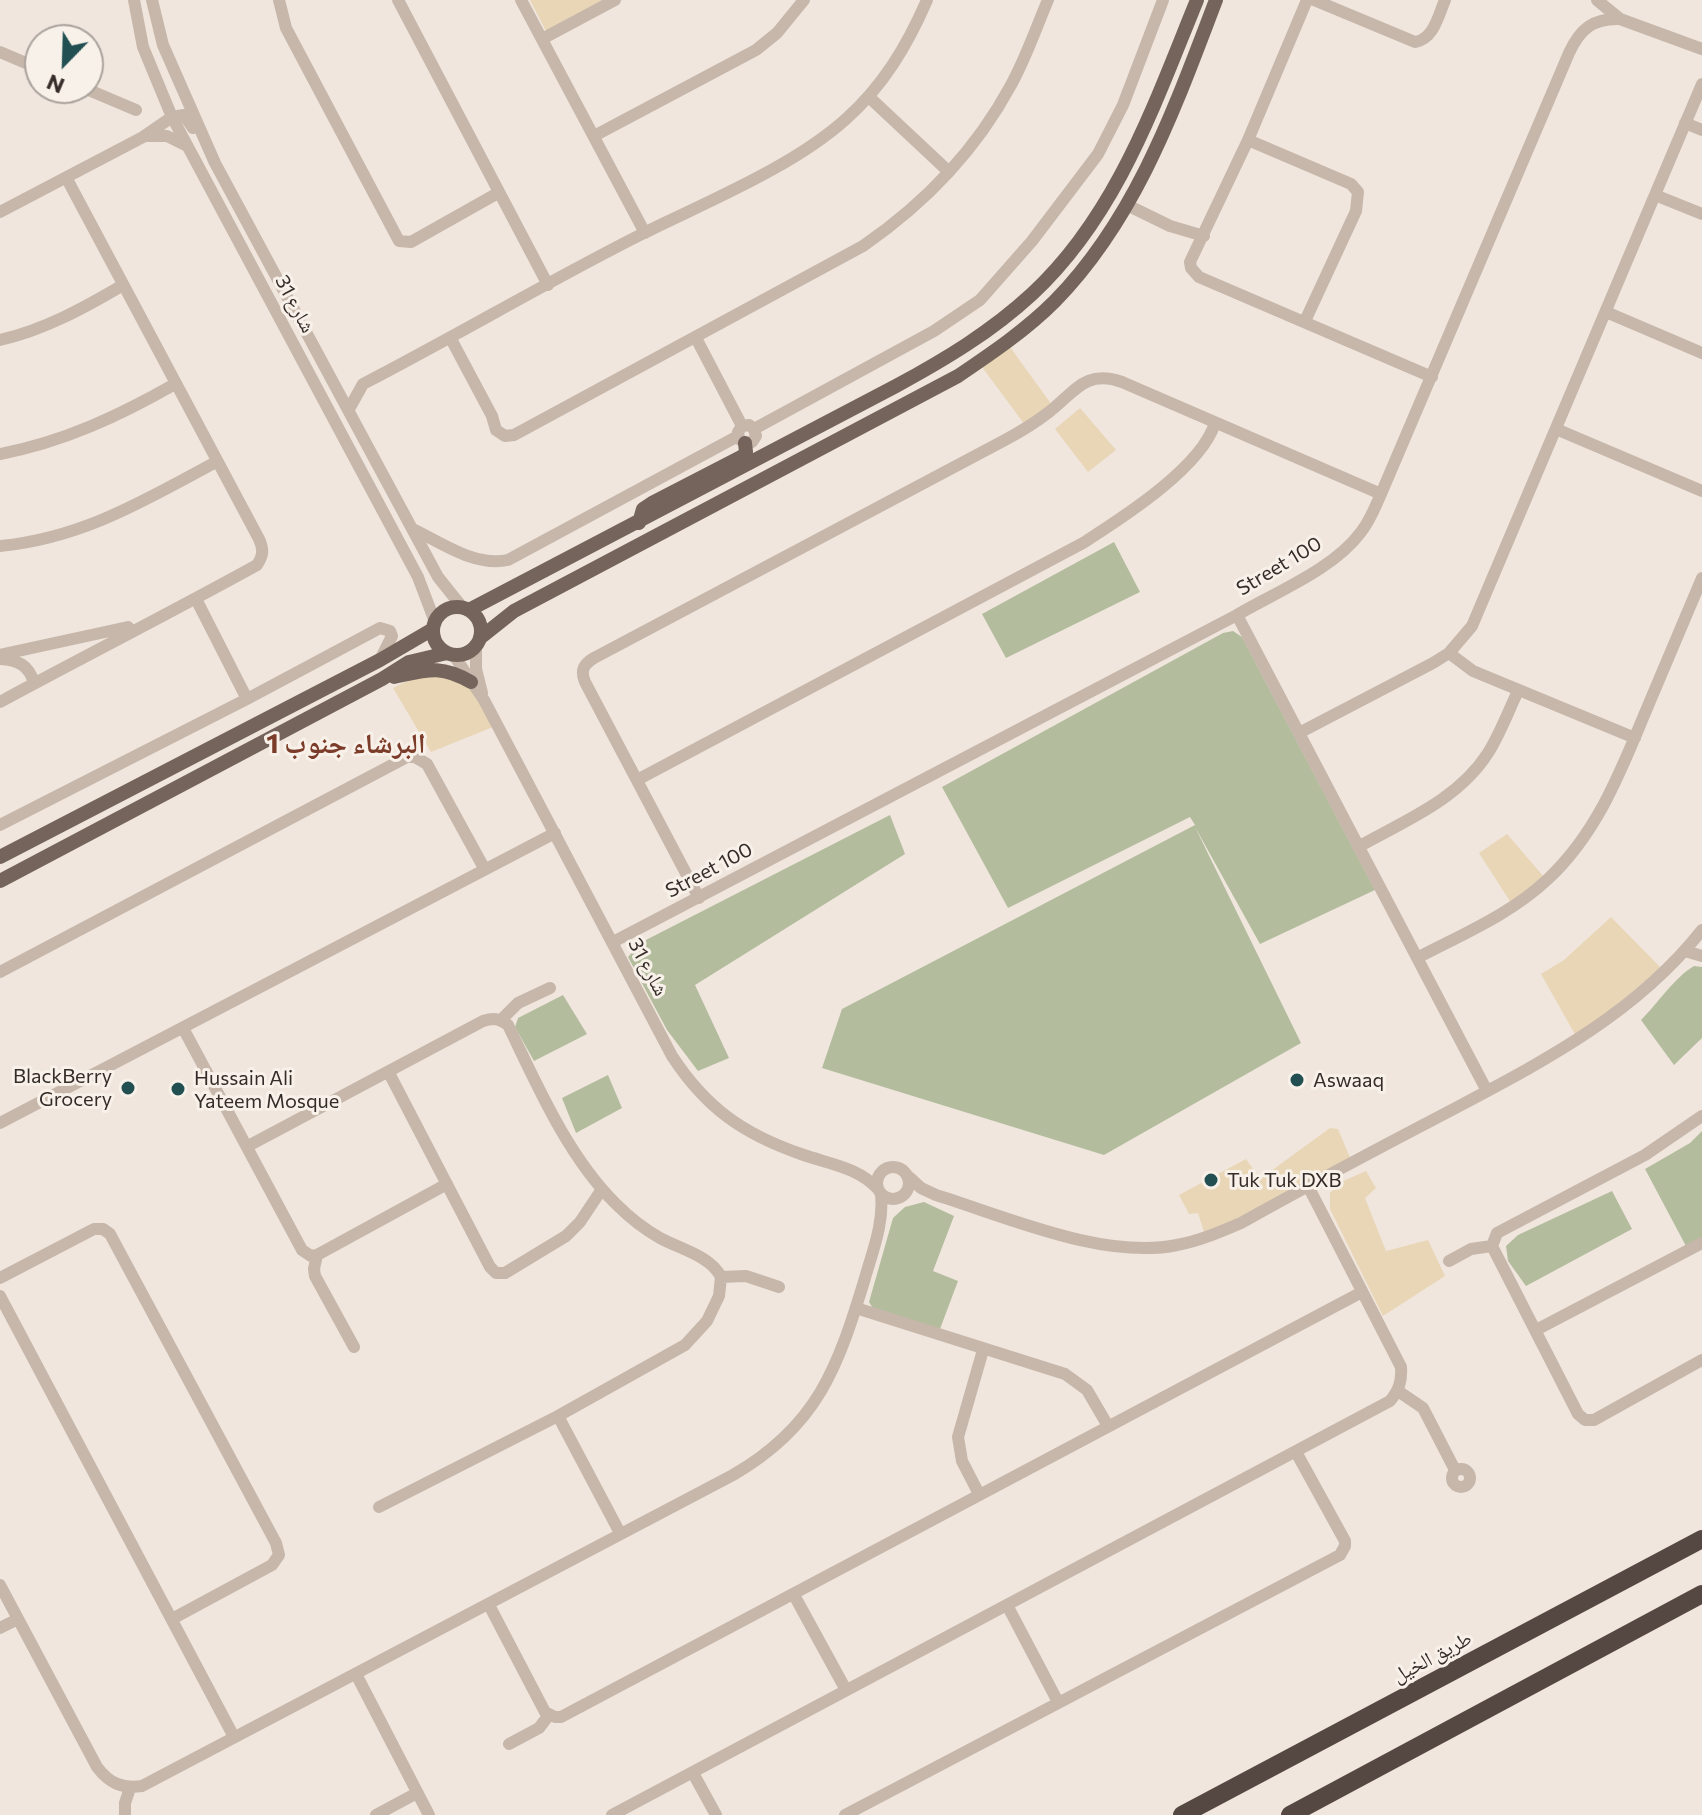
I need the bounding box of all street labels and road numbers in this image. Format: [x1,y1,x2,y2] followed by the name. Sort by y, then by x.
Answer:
[270,271,320,337] street label: شارع 31
[1232,531,1326,601] street label: Street 100
[661,837,757,903] street label: Street 100
[623,934,673,1000] street label: شارع 31
[1388,1626,1476,1688] street label: طريق الخيل

